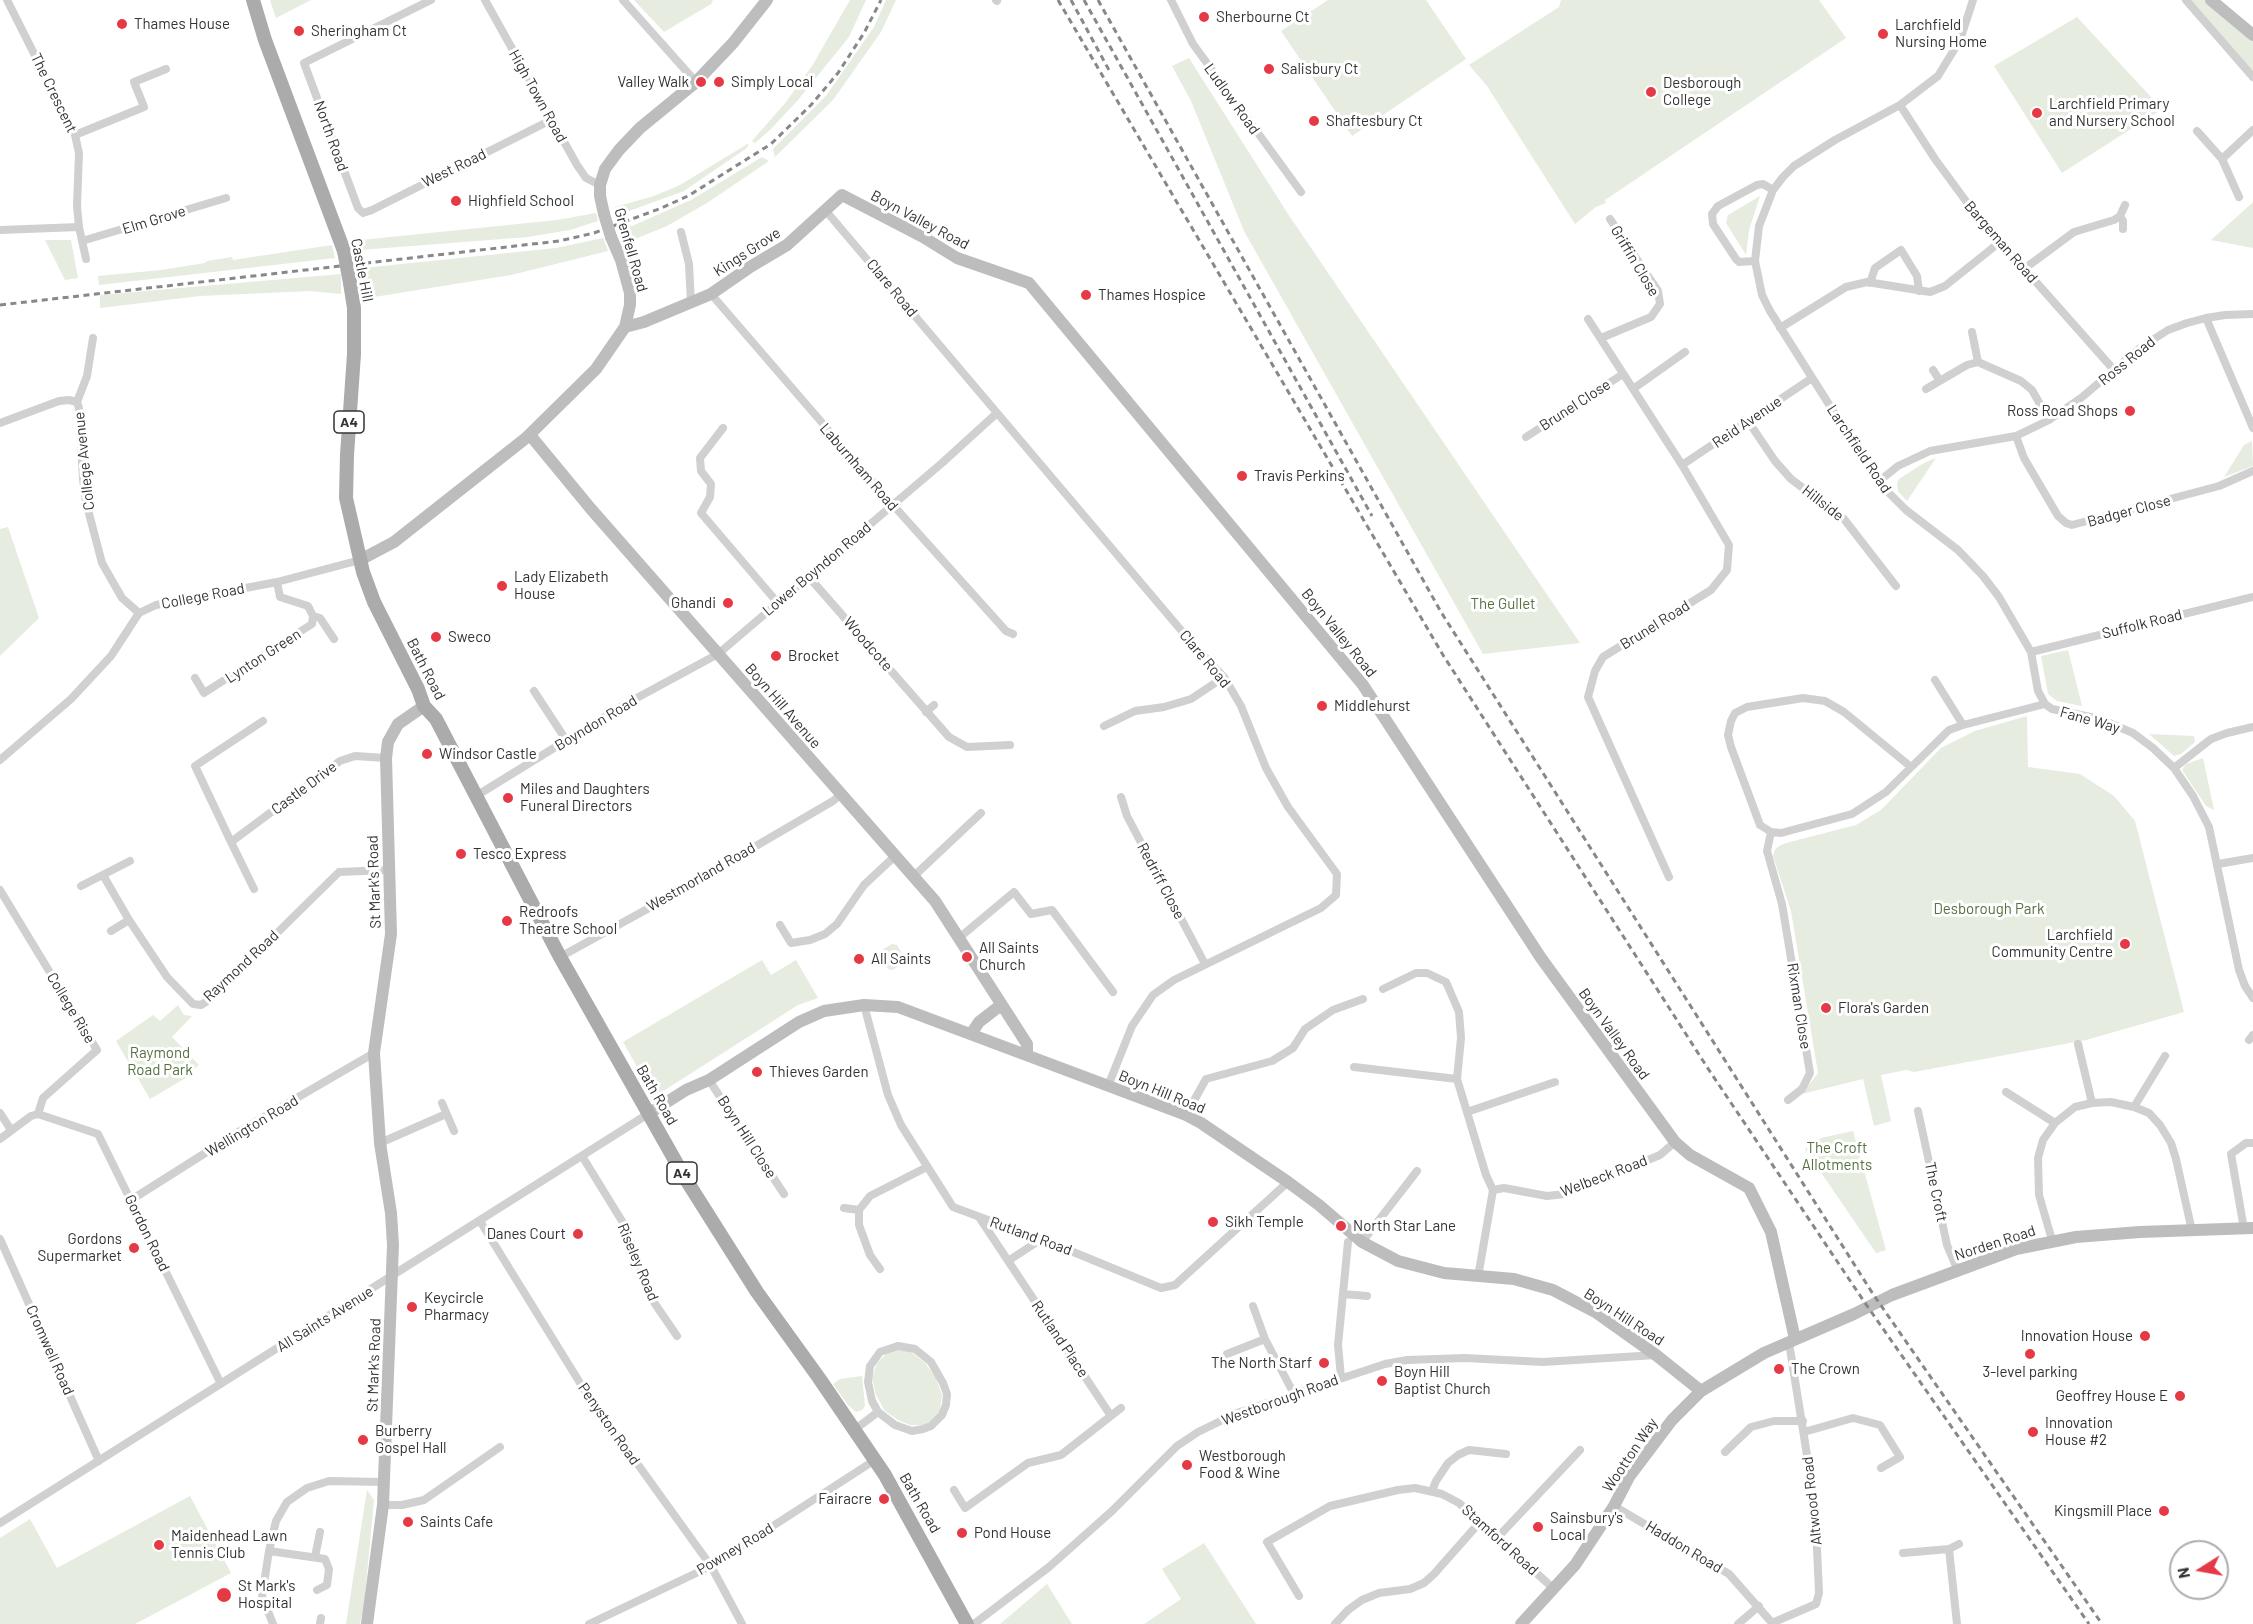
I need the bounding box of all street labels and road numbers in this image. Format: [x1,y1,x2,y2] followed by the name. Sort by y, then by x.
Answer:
[505,47,571,145] street label: High Town Road
[27,50,81,136] street label: The Crescent
[1200,60,1264,138] street label: Ludlow Road
[310,98,352,174] street label: North Road
[419,145,489,191] street label: West Road
[868,187,972,253] street label: Boyn Valley Road
[1961,197,2041,287] street label: Bargeman Road
[120,202,188,238] street label: Elm Grove
[610,206,652,294] street label: Grenfell Road
[1607,222,1663,300] street label: Griffin Close
[710,224,784,280] street label: Kings Grove
[347,237,377,303] street label: Castle Hill
[863,255,921,321] street label: Clare Road
[2095,333,2159,389] street label: Ross Road
[1536,375,1614,435] street label: Brunel Close
[1709,392,1785,452] street label: Reid Avenue
[1823,402,1895,496] street label: Larchfield Road
[70,411,98,511] street label: College Avenue
[334,411,364,433] road number: A4
[816,419,902,515] street label: Laburnham Road
[1799,481,1847,525] street label: Hillside
[2085,491,2173,531] street label: Badger Close
[759,518,875,620] street label: Lower Boyndon Road
[160,579,246,613] street label: College Road
[1298,585,1380,681] street label: Boyn Valley Road
[1617,597,1693,653] street label: Brunel Road
[2100,605,2184,643] street label: Suffolk Road
[840,613,896,675] street label: Woodcote
[222,625,304,687] street label: Lynton Green
[1176,626,1234,692] street label: Clare Road
[403,635,449,703] street label: Bath Road
[741,660,825,752] street label: Boyn Hill Avenue
[552,691,640,755] street label: Boyndon Road
[2058,703,2122,737] street label: Fane Way
[268,758,340,818] street label: Castle Drive
[363,835,385,929] street label: St Mark's Road
[644,839,758,915] street label: Westmorland Road
[1133,840,1189,922] street label: Redriff Close
[200,927,282,1005] street label: Raymond Road
[1783,962,1815,1050] street label: Rixman Close
[43,969,99,1047] street label: College Rise
[1575,985,1653,1083] street label: Boyn Valley Road
[633,1062,681,1128] street label: Bath Road
[1116,1066,1208,1118] street label: Boyn Hill Road
[202,1091,302,1161] street label: Wellington Road
[714,1092,780,1182] street label: Boyn Hill Close
[1558,1151,1650,1201] street label: Welbeck Road
[1921,1160,1951,1224] street label: The Croft
[667,1162,697,1184] road number: A4
[121,1192,173,1274] street label: Gordon Road
[987,1213,1075,1259] street label: Rutland Road
[614,1220,662,1304] street label: Riseley Road
[1952,1221,2038,1265] street label: Norden Road
[273,1282,377,1356] street label: All Saints Avenue
[1581,1284,1667,1350] street label: Boyn Hill Road
[1028,1297,1092,1381] street label: Rutland Place
[22,1302,78,1398] street label: Cromwell Road
[363,1318,385,1412] street label: St Mark's Road
[1219,1370,1341,1430] street label: Westborough Road
[574,1380,644,1468] street label: Penyston Road
[1599,1414,1661,1496] street label: Wootton Way
[1798,1456,1826,1546] street label: Altwood Road
[896,1470,944,1536] street label: Bath Road
[1458,1501,1542,1579] street label: Stamford Road
[1642,1517,1726,1577] street label: Haddon Road
[693,1519,777,1579] street label: Powney Road

